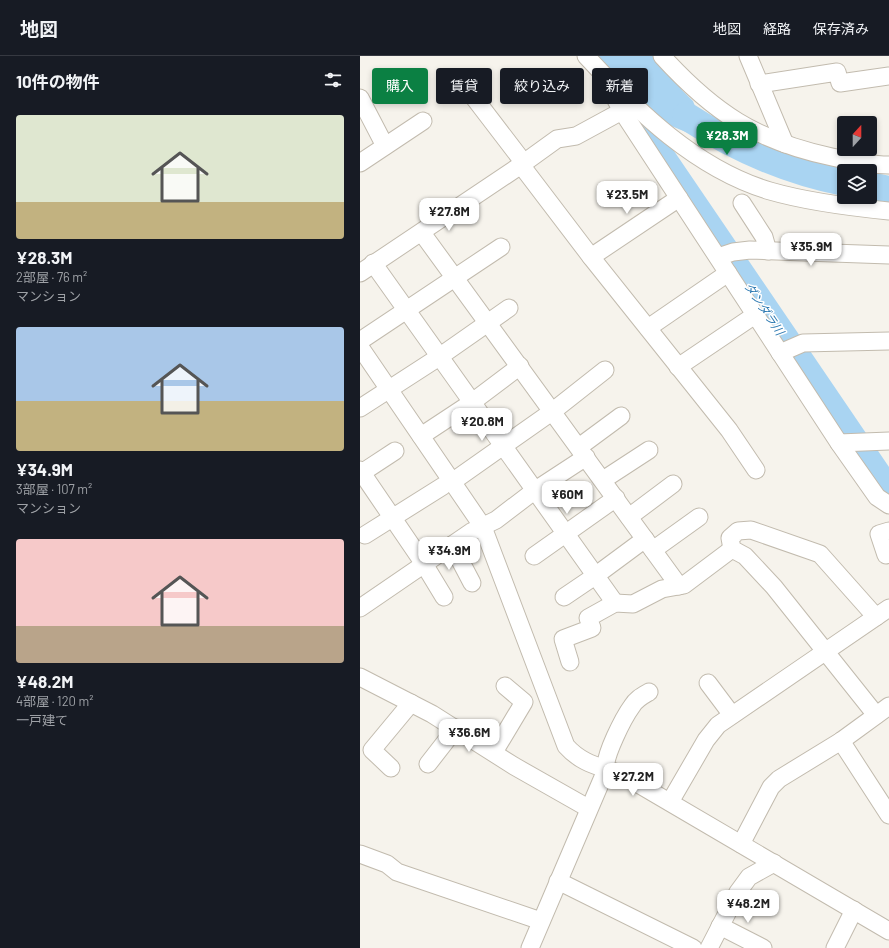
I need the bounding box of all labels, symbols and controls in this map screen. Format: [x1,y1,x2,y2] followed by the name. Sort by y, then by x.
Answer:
[20,17,58,40] text: 地図
[713,20,741,37] text: 地図
[763,20,791,37] text: 経路
[813,20,869,37] text: 保存済み
[372,68,428,104] chip: 購入
[436,68,492,104] chip: 賃貸
[500,68,584,104] chip: 絞り込み
[592,68,648,104] chip: 新着
[322,69,344,91] icon: filters
[16,71,100,91] text: 10件の物件
[837,116,877,156] north arrow
[837,116,877,204] map controls
[694,122,760,156] pin: ¥28.3M
[705,127,749,143] text: ¥28.3M
[144,141,216,213] icon: home
[837,164,877,204] button: layers
[594,181,660,215] pin: ¥23.5M
[606,186,648,202] text: ¥23.5M
[416,198,482,232] pin: ¥27.8M
[428,203,470,219] text: ¥27.8M
[778,233,844,267] pin: ¥35.9M
[790,238,832,254] text: ¥35.9M
[16,247,72,267] text: ¥28.3M
[16,269,87,285] text: 2部屋 · 76 m²
[742,280,789,339] water label: ダンダラ川
[16,288,81,304] text: マンション
[144,353,216,425] icon: home
[449,408,515,442] pin: ¥20.8M
[460,413,504,429] text: ¥20.8M
[16,459,73,479] text: ¥34.9M
[16,481,92,497] text: 3部屋 · 107 m²
[543,481,591,515] pin: ¥60M
[551,486,583,502] text: ¥60M
[16,500,81,516] text: マンション
[416,537,482,571] pin: ¥34.9M
[427,542,471,558] text: ¥34.9M
[144,565,216,637] icon: home
[16,671,73,691] text: ¥48.2M
[16,693,94,709] text: 4部屋 · 120 m²
[16,712,68,728] text: 一戸建て
[436,719,502,753] pin: ¥36.6M
[448,724,490,740] text: ¥36.6M
[600,763,666,797] pin: ¥27.2M
[612,768,654,784] text: ¥27.2M
[715,890,781,924] pin: ¥48.2M
[726,895,770,911] text: ¥48.2M

